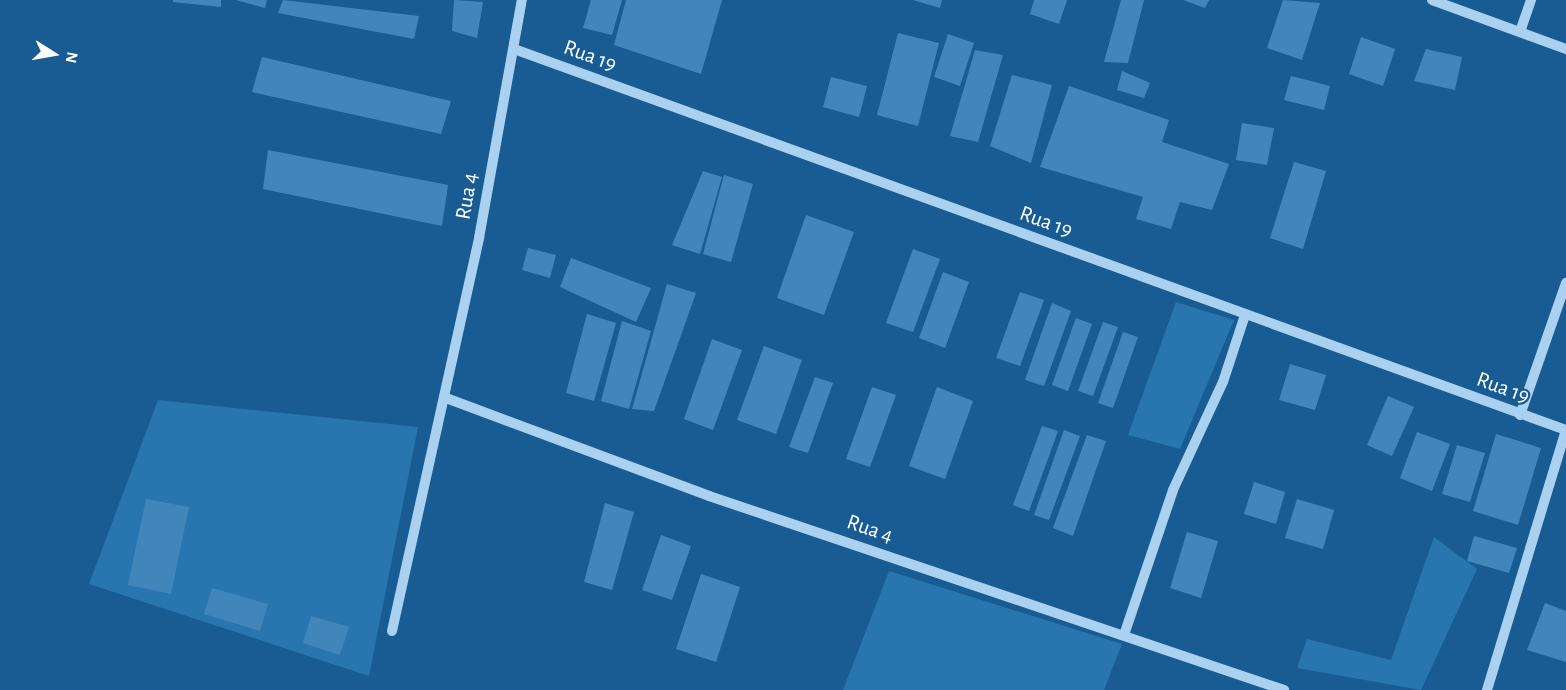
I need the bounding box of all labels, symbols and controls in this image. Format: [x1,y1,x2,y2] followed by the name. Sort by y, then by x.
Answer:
[24,24,84,84] north arrow
[560,34,620,78] street label: Rua 19
[63,50,81,64] text: N
[450,170,484,222] street label: Rua 4
[1016,200,1076,244] street label: Rua 19
[1473,366,1533,410] street label: Rua 19
[843,509,897,549] street label: Rua 4

